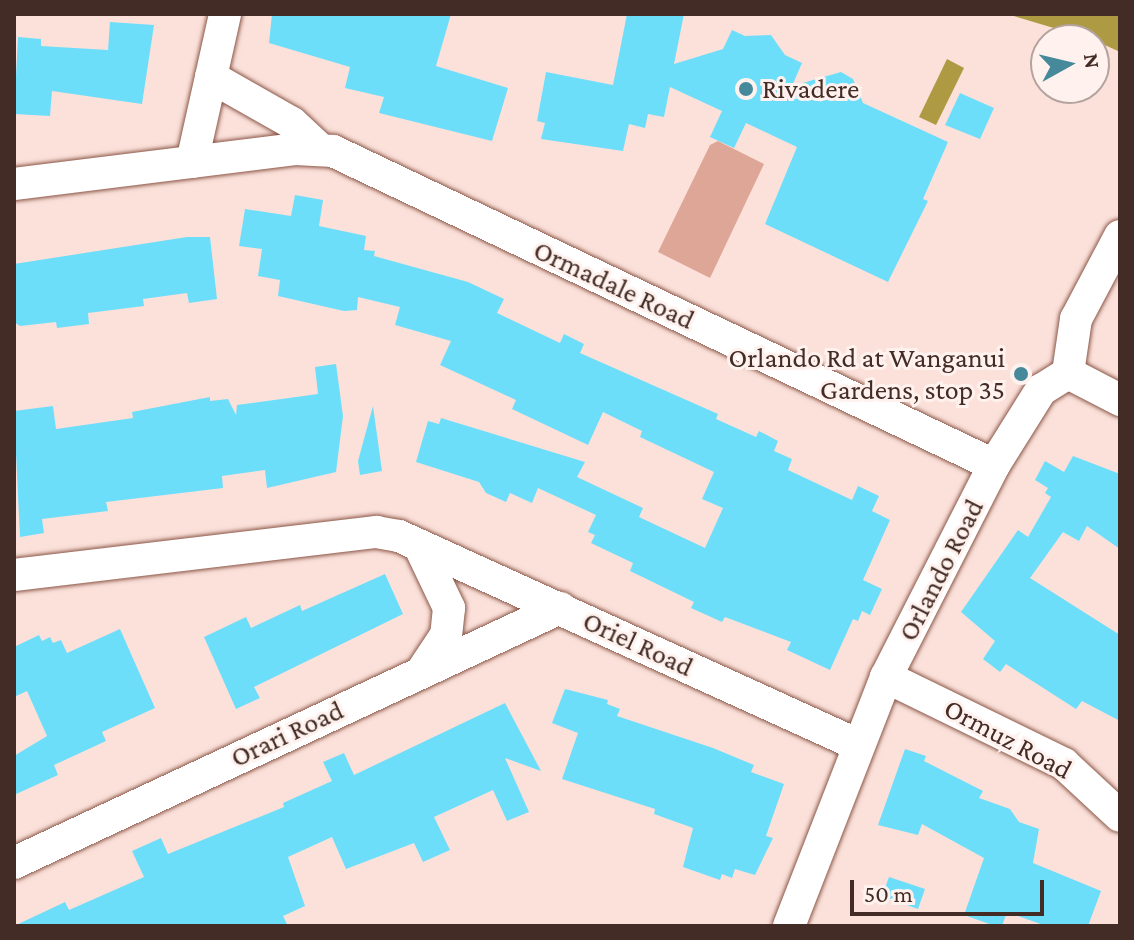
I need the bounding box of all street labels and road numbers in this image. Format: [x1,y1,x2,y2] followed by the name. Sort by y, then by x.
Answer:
[528,233,700,337] street label: Ormadale Road
[891,494,991,646] street label: Orlando Road
[578,604,698,684] street label: Oriel Road
[938,691,1078,787] street label: Ormuz Road
[225,693,349,775] street label: Orari Road

